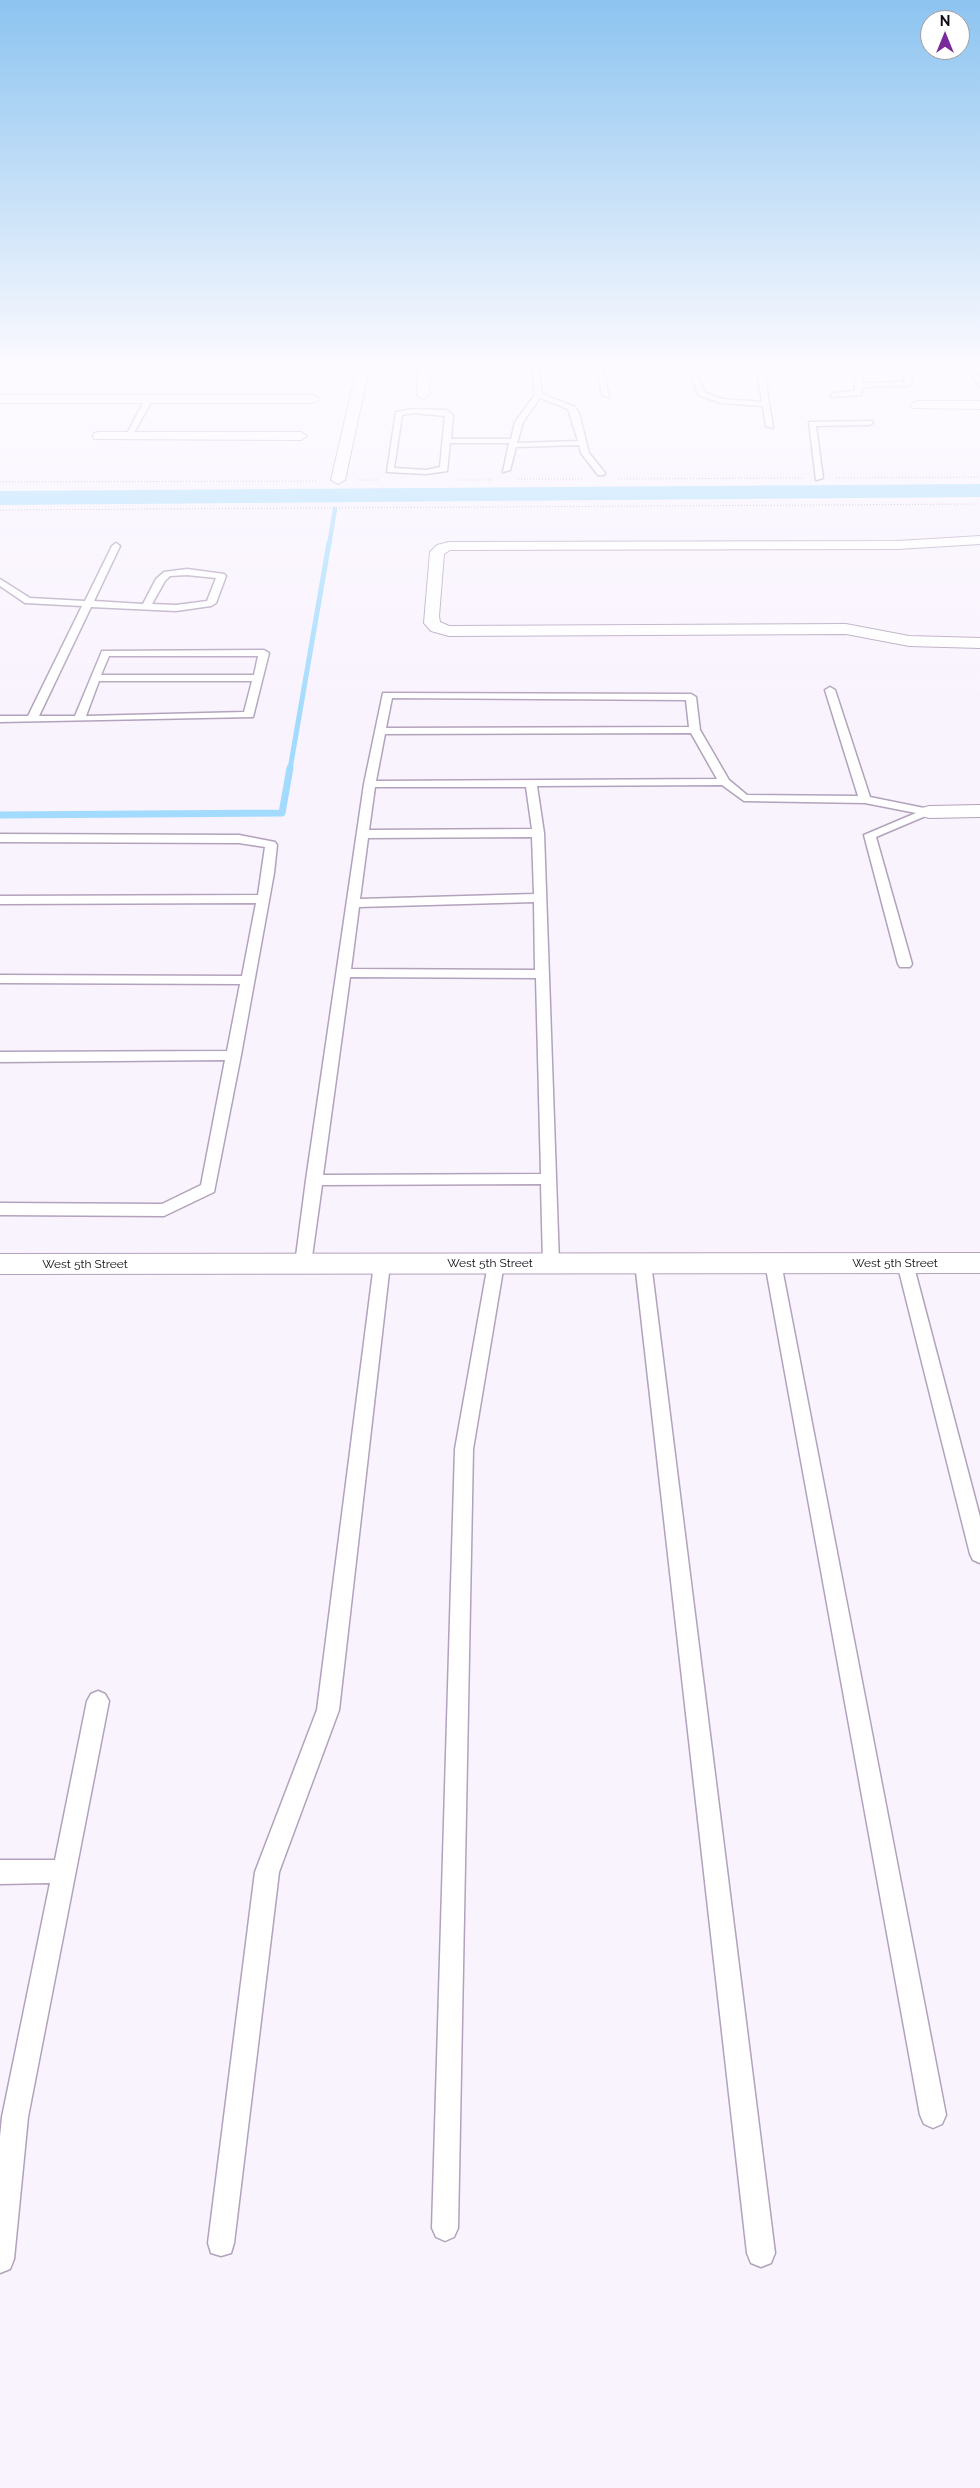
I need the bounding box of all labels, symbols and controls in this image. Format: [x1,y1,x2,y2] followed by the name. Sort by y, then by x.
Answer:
[920,10,970,60] north arrow
[940,13,950,29] text: N
[447,1256,533,1270] street label: West 5th Street
[852,1256,938,1270] street label: West 5th Street
[42,1257,128,1271] street label: West 5th Street

